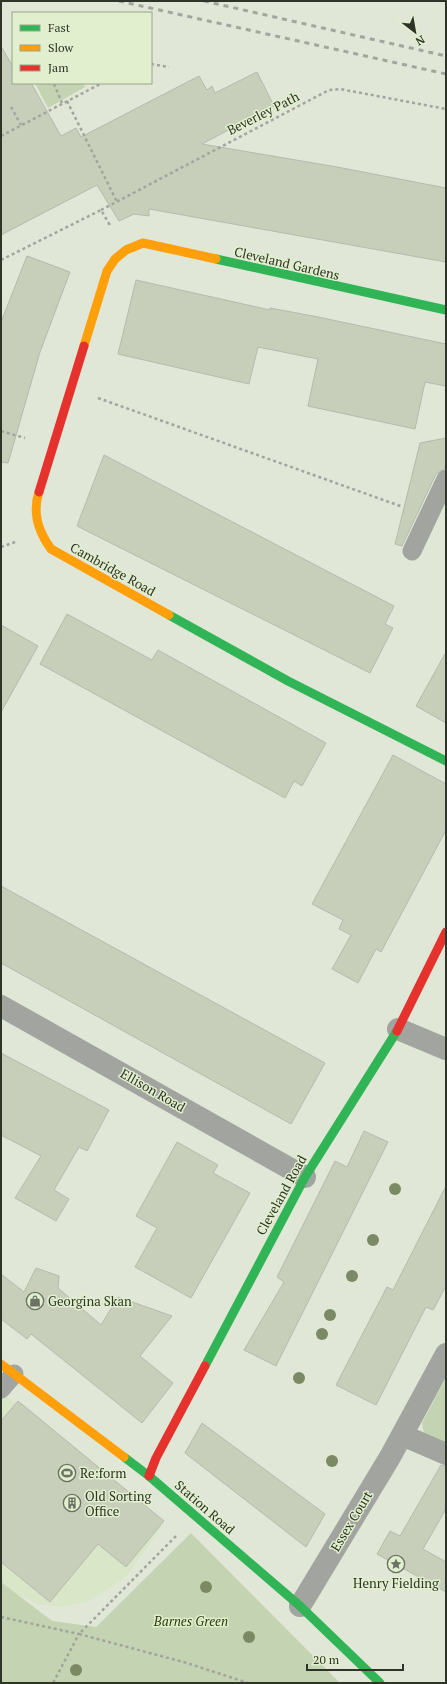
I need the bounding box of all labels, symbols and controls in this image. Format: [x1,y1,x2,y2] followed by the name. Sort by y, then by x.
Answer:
[12,12,152,84] legend
[395,12,435,52] north arrow
[48,20,71,35] text: Fast
[412,32,427,49] text: N
[48,40,74,55] text: Slow
[48,60,69,75] text: Jam
[224,87,303,139] street label: Beverley Path
[233,242,341,284] street label: Cleveland Gardens
[67,538,159,600] street label: Cambridge Road
[117,1064,189,1116] street label: Ellison Road
[252,1152,310,1238] street label: Cleveland Road
[25,1291,45,1311] shop icon: Georgina Skan
[48,1292,132,1310] place label: Georgina Skan
[57,1463,77,1483] sports icon: Re:form
[80,1464,126,1482] place label: Re:form
[171,1476,239,1538] street label: Station Road
[85,1487,152,1520] place label: Old Sorting Office
[326,1487,376,1555] street label: Essex Court
[62,1493,82,1513] building icon: Old Sorting Office
[386,1554,406,1574] place icon: Henry Fielding
[353,1574,439,1592] place label: Henry Fielding
[153,1612,228,1630] park label: Barnes Green
[307,1646,403,1672] scale bar
[313,1652,340,1667] text: 20 m

